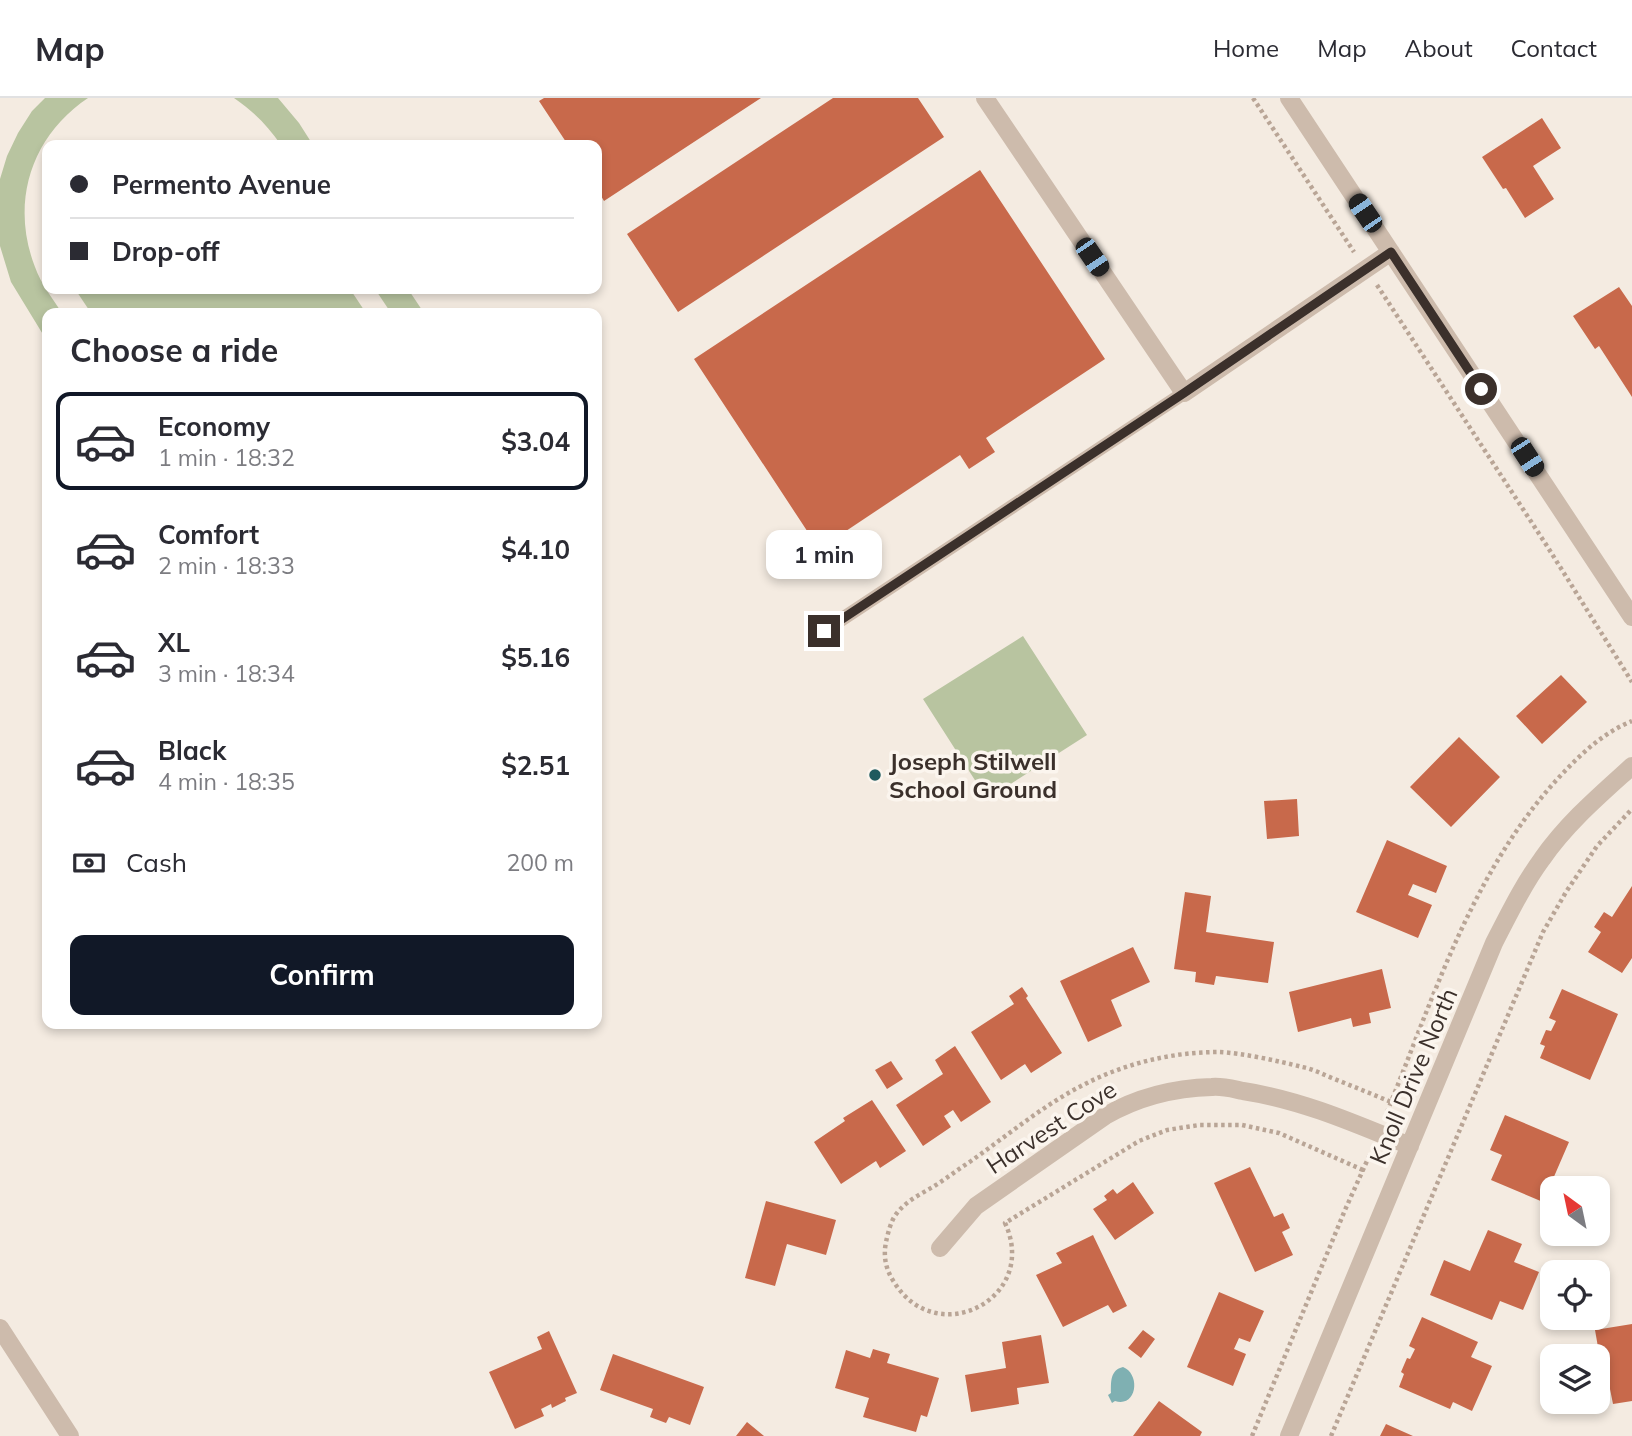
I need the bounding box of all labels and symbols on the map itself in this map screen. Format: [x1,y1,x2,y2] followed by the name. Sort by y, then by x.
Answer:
[1345,190,1386,236] car
[1072,234,1113,280] car
[1465,373,1497,405] route start
[1507,434,1548,480] car
[766,530,882,578] callout: 1 min
[808,615,840,647] route end
[889,746,1057,804] place label: Joseph Stilwell School Ground
[867,767,883,783] marker: Joseph Stilwell School Ground
[1362,983,1464,1169] street label: Knoll Drive North
[980,1074,1122,1180] street label: Harvest Cove
[1540,1176,1610,1246] north arrow

